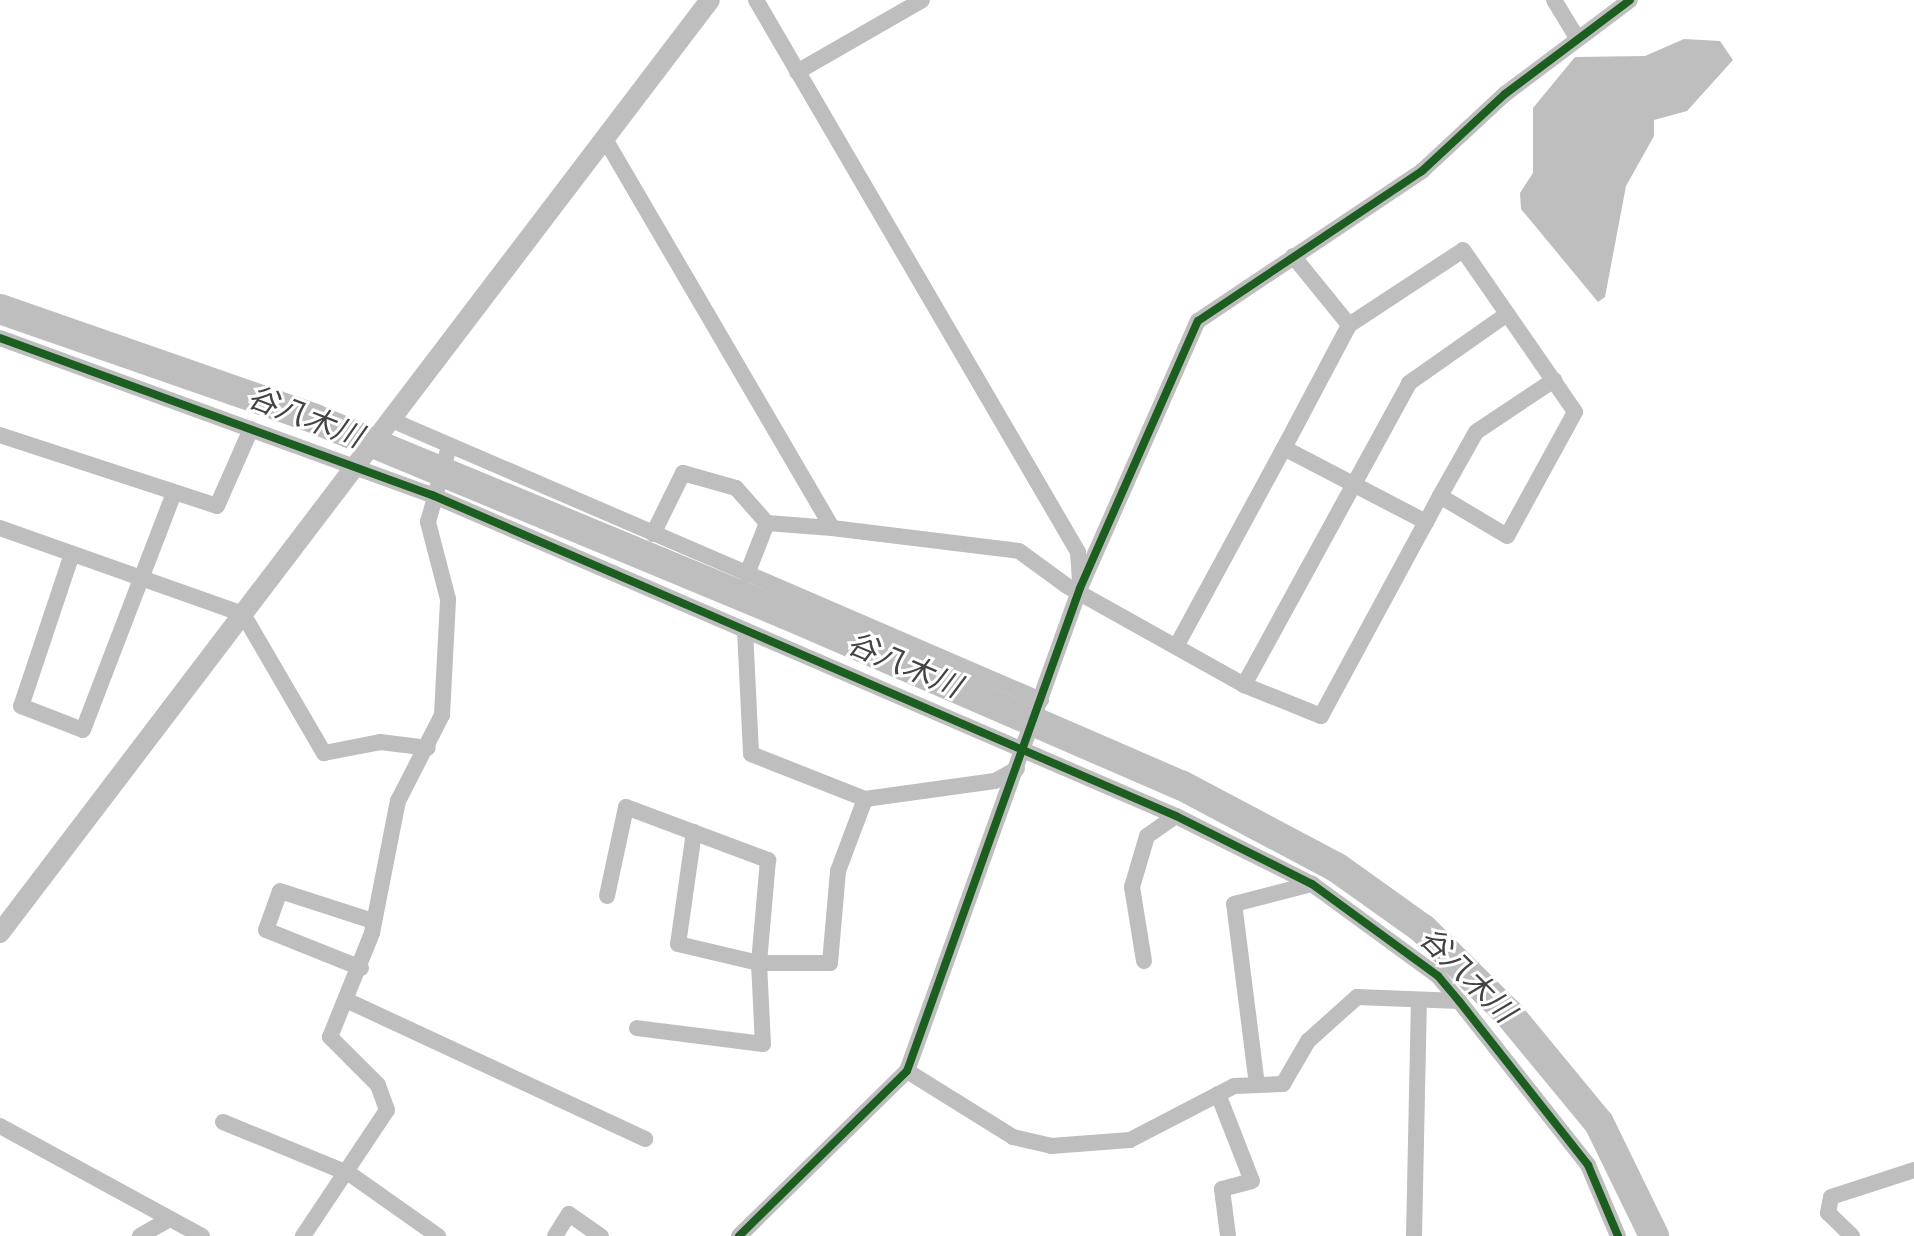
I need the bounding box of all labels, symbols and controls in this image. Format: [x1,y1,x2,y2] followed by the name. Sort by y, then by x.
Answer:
[243,379,367,455] water label: 谷八木川
[842,625,966,705] water label: 谷八木川
[1412,920,1522,1030] water label: 谷八木川

